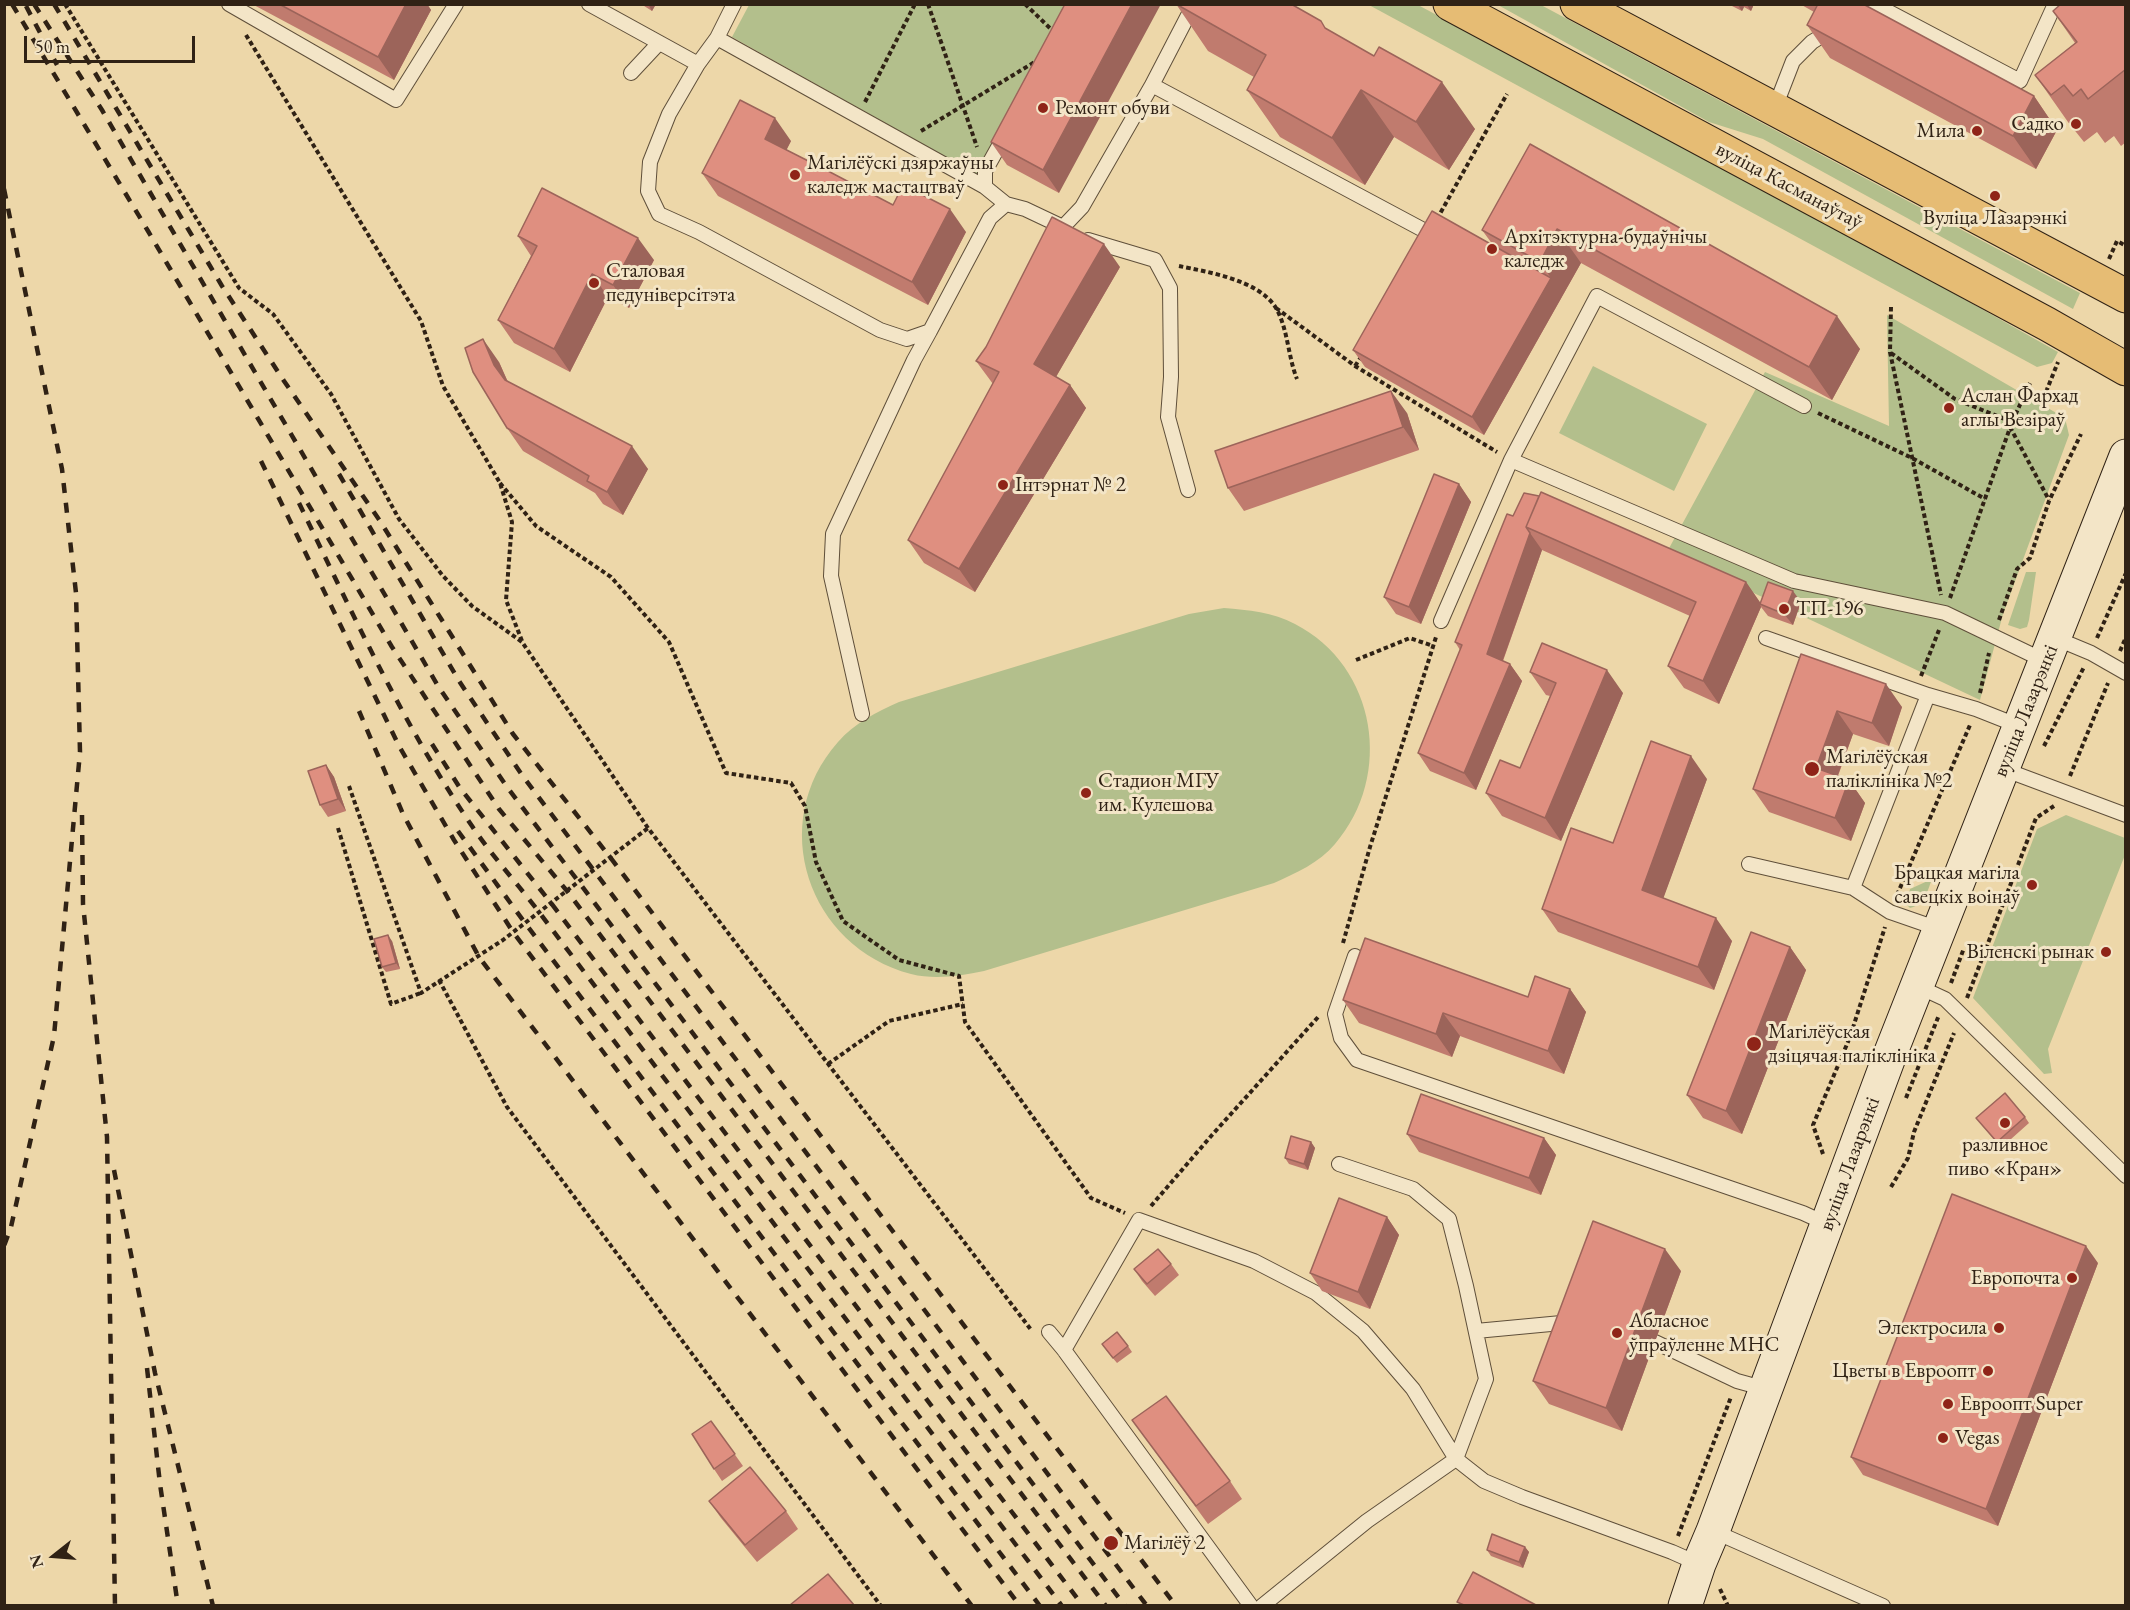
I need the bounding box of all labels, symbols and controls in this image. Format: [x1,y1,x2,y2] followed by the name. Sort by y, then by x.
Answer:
[27,24,198,62] scale bar
[35,35,70,58] text: 50 m
[1055,95,1170,121] place label: Ремонт обуви
[1036,101,1050,115] marker: Ремонт обуви
[2011,111,2064,137] place label: Садко
[2069,117,2083,131] marker: Садко
[1917,118,1965,144] place label: Мила
[1970,124,1984,138] marker: Мила
[1711,137,1867,235] street label: вуліца Касманаўтаў
[807,150,994,200] place label: Магілёўскі дзяржаўны каледж мастацтваў
[788,168,802,182] marker: Магілёўскі дзяржаўны каледж мастацтваў
[1988,189,2002,203] marker: Вуліца Лазарэнкі
[1923,205,2067,231] place label: Вуліца Лазарэнкі
[1504,224,1707,274] place label: Архітэктурна-будаўнічы каледж
[1485,242,1499,256] marker: Архітэктурна-будаўнічы каледж
[606,258,735,308] place label: Сталовая педуніверсітэта
[587,276,601,290] marker: Сталовая педуніверсітэта
[1961,383,2078,433] place label: Аслан Фархад аглы Везіраў
[1942,401,1956,415] marker: Аслан Фархад аглы Везіраў
[1015,472,1126,498] place label: Інтэрнат № 2
[996,478,1010,492] marker: Інтэрнат № 2
[1796,596,1863,622] place label: ТП-196
[1777,602,1791,616] marker: ТП-196
[1988,641,2064,781] street label: вуліца Лазарэнкі
[1826,744,1952,794] place label: Магілёўская паліклініка №2
[1803,760,1821,778] marker: Магілёўская паліклініка №2
[1098,768,1219,818] place label: Стадион МГУ им. Кулешова
[1079,786,1093,800] marker: Стадион МГУ им. Кулешова
[1894,860,2020,910] place label: Брацкая магіла савецкіх воінаў
[2025,878,2039,892] marker: Брацкая магіла савецкіх воінаў
[1967,939,2094,965] place label: Віленскі рынак
[2099,945,2113,959] marker: Віленскі рынак
[1768,1019,1936,1069] place label: Магілёўская дзіцячая паліклініка
[1745,1035,1763,1053] marker: Магілёўская дзіцячая паліклініка
[1814,1094,1886,1234] street label: вуліца Лазарэнкі
[1998,1116,2012,1130] marker: разливное пиво «Кран»
[1948,1132,2062,1182] place label: разливное пиво «Кран»
[1971,1265,2060,1291] place label: Европочта
[2065,1271,2079,1285] marker: Европочта
[1629,1308,1779,1358] place label: Абласное ўпраўленне МНС
[1878,1315,1987,1341] place label: Электросила
[1992,1321,2006,1335] marker: Электросила
[1610,1326,1624,1340] marker: Абласное ўпраўленне МНС
[1832,1358,1976,1384] place label: Цветы в Евроопт
[1981,1364,1995,1378] marker: Цветы в Евроопт
[1960,1391,2083,1417] place label: Евроопт Super
[1941,1397,1955,1411] marker: Евроопт Super
[1955,1425,1999,1451] place label: Vegas
[1936,1431,1950,1445] marker: Vegas
[24,1526,84,1586] north arrow
[1124,1530,1205,1556] place label: Магілёў 2
[1102,1534,1120,1552] marker: Магілёў 2
[24,1552,48,1571] text: N

